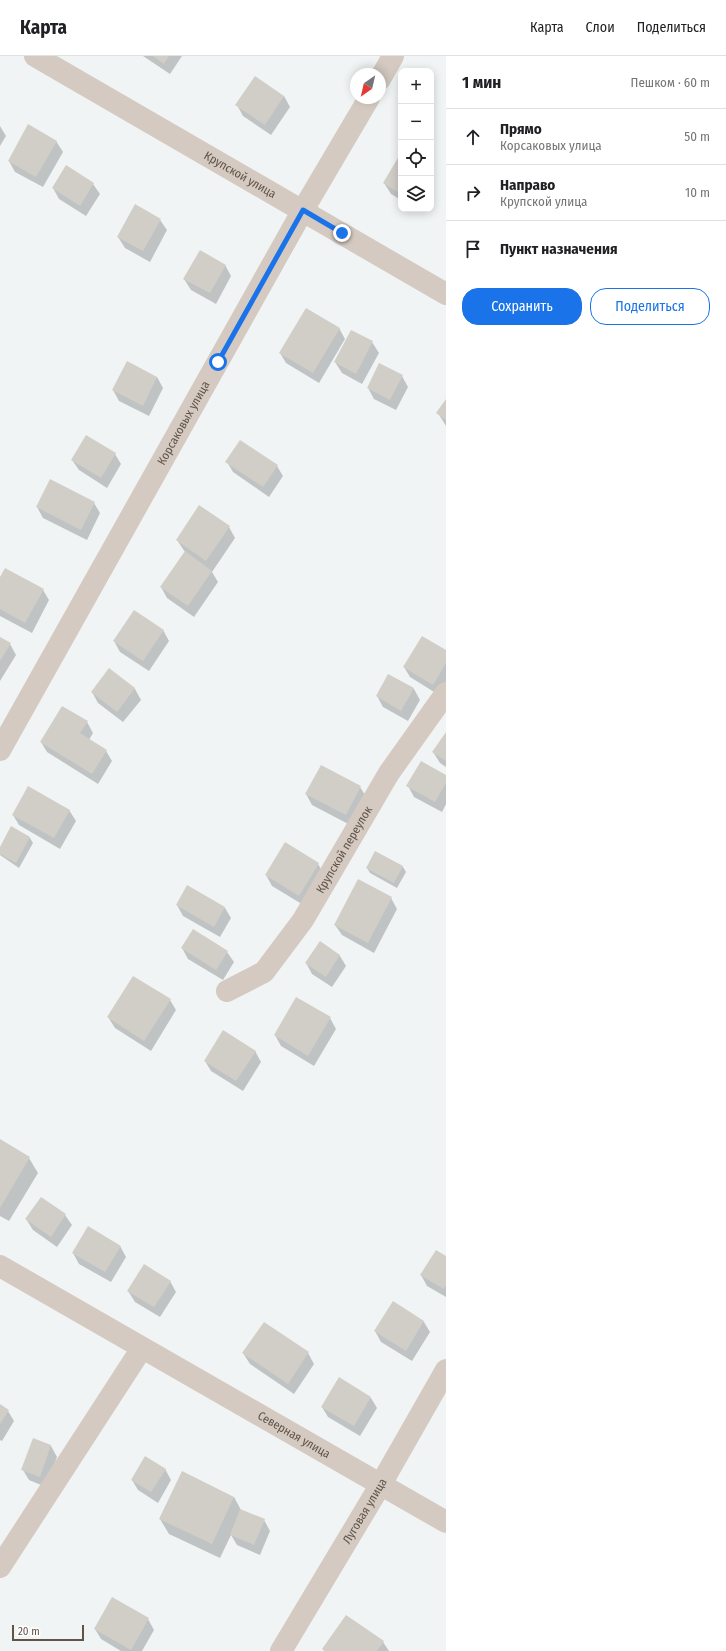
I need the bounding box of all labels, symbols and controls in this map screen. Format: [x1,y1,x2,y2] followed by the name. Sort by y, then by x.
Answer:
[20,16,67,39] text: Карта
[530,19,564,36] text: Карта
[586,19,615,36] text: Слои
[637,19,706,36] text: Поделиться
[350,68,386,104] north arrow
[398,68,434,212] map controls
[398,68,434,104] button: +
[462,72,501,93] text: 1 мин
[631,75,710,90] text: Пешком · 60 m
[398,104,434,140] button: −
[500,120,542,138] text: Прямо
[462,126,484,148] icon: ahead
[684,129,710,144] text: 50 m
[500,138,602,153] text: Корсаковых улица
[398,140,434,176] button: locate
[202,148,279,201] street label: Крупской улица
[398,176,434,212] button: layers
[500,176,555,194] text: Направо
[462,182,484,204] icon: right
[685,185,710,200] text: 10 m
[500,194,587,209] text: Крупской улица
[333,224,351,242] route end
[462,238,484,260] icon: arrive
[500,240,618,258] text: Пункт назначения
[462,288,582,325] button: Сохранить
[590,288,710,325] button: Поделиться
[209,353,227,371] route start
[154,378,213,467] street label: Корсаковых улица
[313,803,375,896] street label: Крупской переулок
[255,1408,333,1461] street label: Северная улица
[340,1476,390,1546] street label: Луговая улица
[12,1623,84,1642] scale bar
[18,1625,40,1638] text: 20 m

